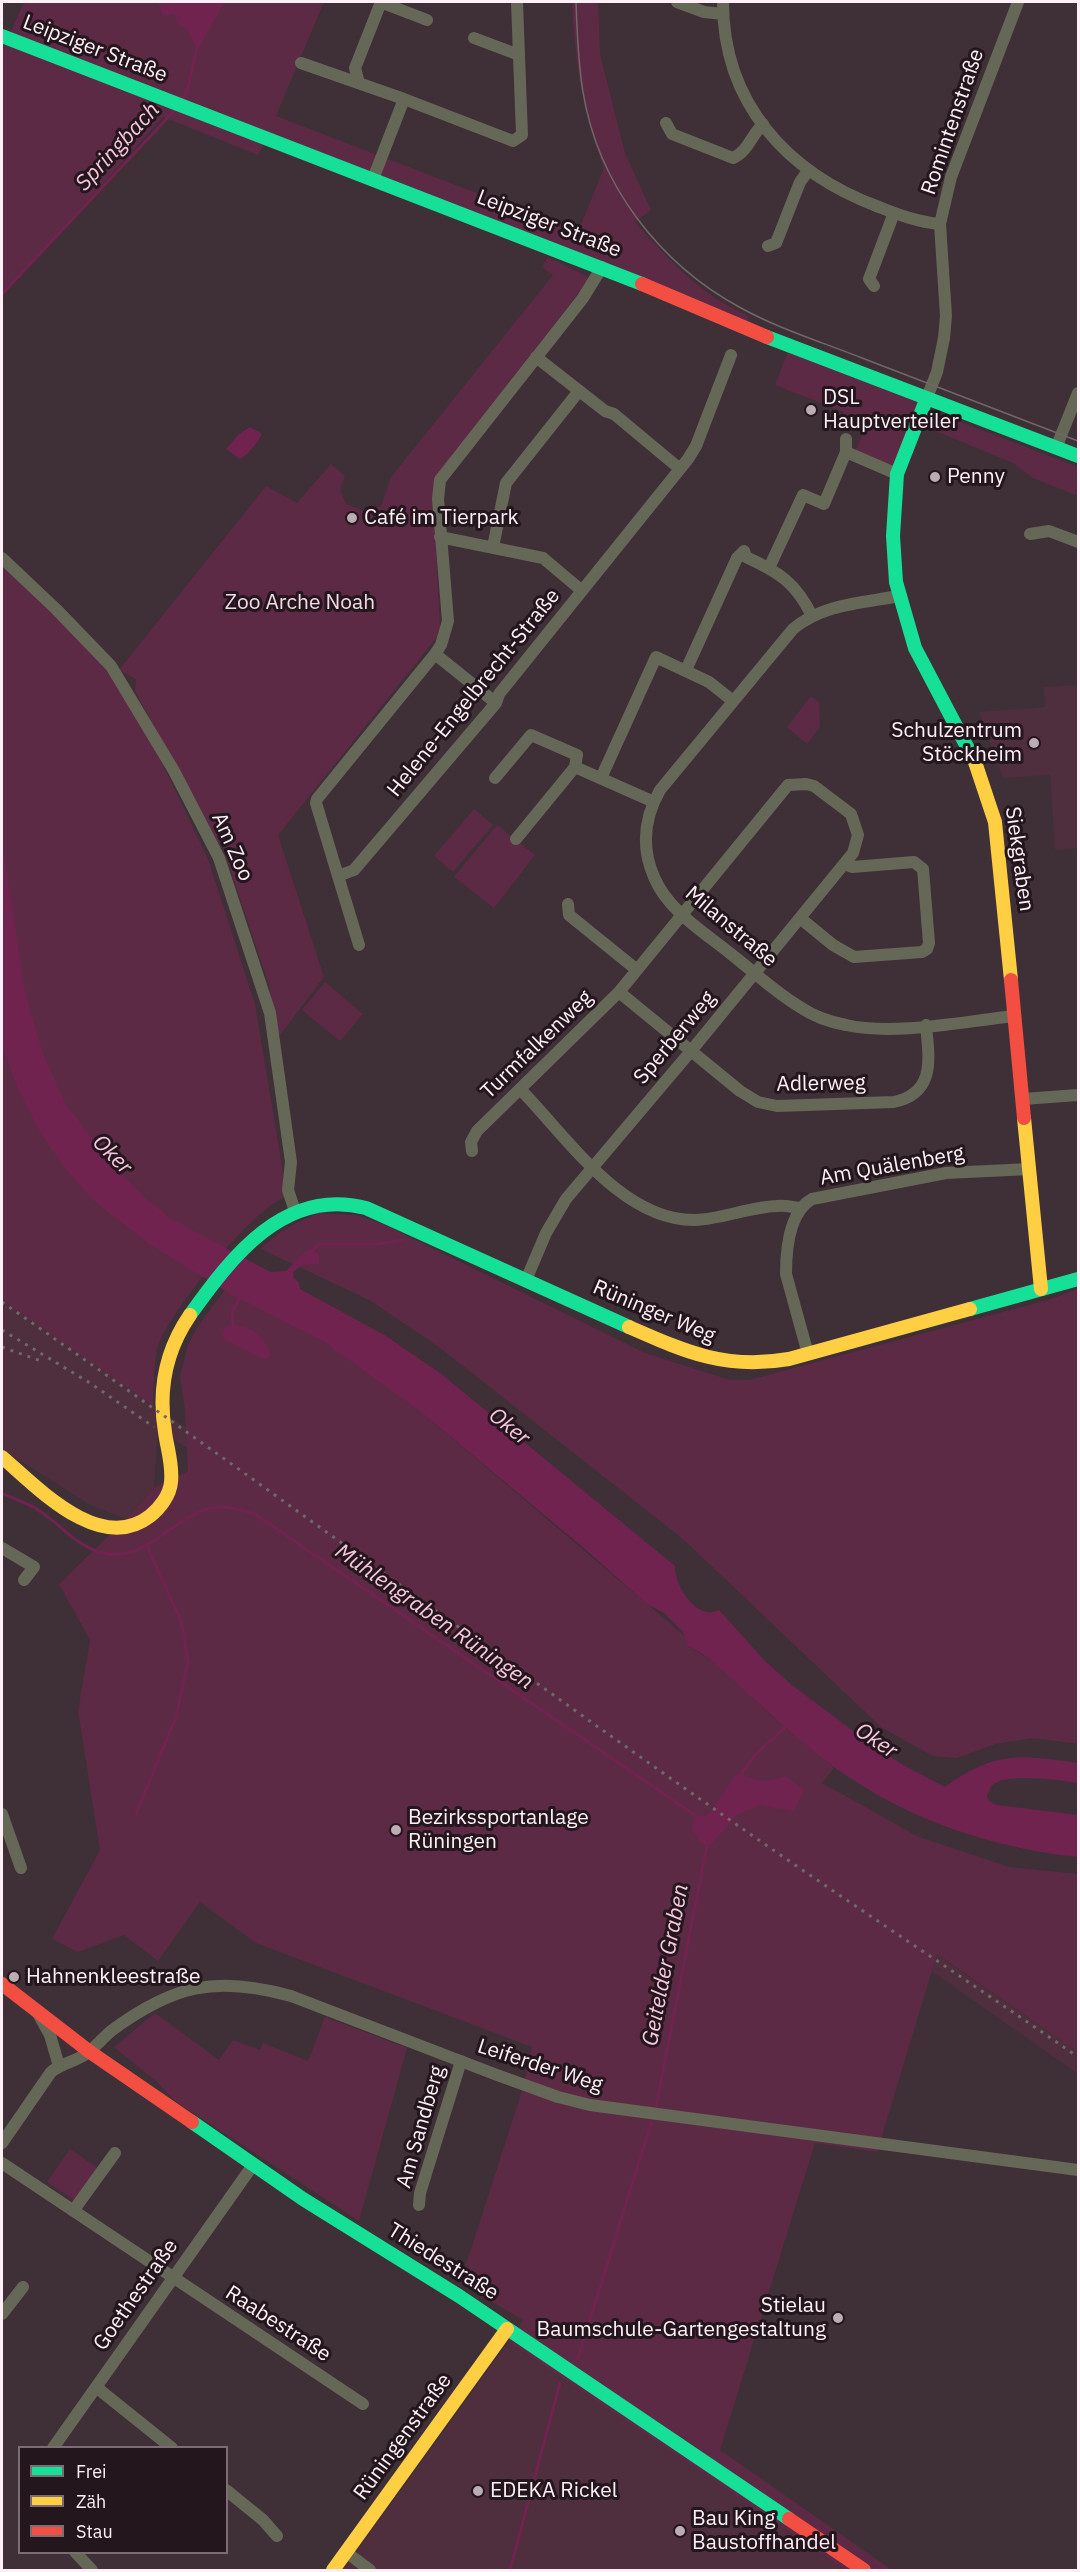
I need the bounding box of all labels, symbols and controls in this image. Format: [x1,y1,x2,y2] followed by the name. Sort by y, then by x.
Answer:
[19,10,171,88] street label: Leipziger Straße
[916,46,990,198] street label: Romintenstraße
[70,97,166,197] water label: Springbach
[473,185,625,263] street label: Leipziger Straße
[823,385,959,435] place label: DSL Hauptverteiler
[804,403,818,417] marker: DSL Hauptverteiler
[947,464,1005,490] place label: Penny
[928,470,942,484] marker: Penny
[364,505,519,531] place label: Café im Tierpark
[345,511,359,525] marker: Café im Tierpark
[382,584,566,802] street label: Helene-Engelbrecht-Straße
[225,590,375,616] park label: Zoo Arche Noah
[891,718,1022,768] place label: Schulzentrum Stöckheim
[1027,736,1041,750] marker: Schulzentrum Stöckheim
[999,805,1039,913] street label: Siekgraben
[206,809,258,885] street label: Am Zoo
[680,881,782,973] street label: Milanstraße
[476,985,598,1105] street label: Turmfalkenweg
[629,986,721,1090] street label: Sperberweg
[776,1071,866,1097] street label: Adlerweg
[87,1130,137,1180] water label: Oker
[818,1141,966,1191] street label: Am Quälenberg
[589,1275,719,1349] street label: Rüninger Weg
[483,1403,535,1451] water label: Oker
[330,1539,538,1695] water label: Mühlengraben Rüningen
[850,1717,902,1765] water label: Oker
[408,1805,589,1855] place label: Bezirkssportanlage Rüningen
[389,1823,403,1837] marker: Bezirkssportanlage Rüningen
[637,1882,695,2048] water label: Geitelder Graben
[26,1964,200,1990] place label: Hahnenkleestraße
[7,1970,21,1984] marker: Hahnenkleestraße
[474,2034,606,2098] street label: Leiferder Weg
[391,2063,451,2191] street label: Am Sandberg
[383,2218,503,2306] street label: Thiedestraße
[88,2235,184,2355] street label: Goethestraße
[221,2281,335,2367] street label: Raabestraße
[537,2293,826,2343] place label: Stielau Baumschule-Gartengestaltung
[831,2311,845,2325] marker: Stielau Baumschule-Gartengestaltung
[349,2369,457,2505] street label: Rüningenstraße
[18,2446,228,2554] legend
[76,2460,107,2483] text: Frei
[490,2478,618,2504] place label: EDEKA Rickel
[471,2484,485,2498] marker: EDEKA Rickel
[76,2490,106,2513] text: Zäh
[692,2506,836,2556] place label: Bau King Baustoffhandel
[76,2520,113,2543] text: Stau
[673,2524,687,2538] marker: Bau King Baustoffhandel

